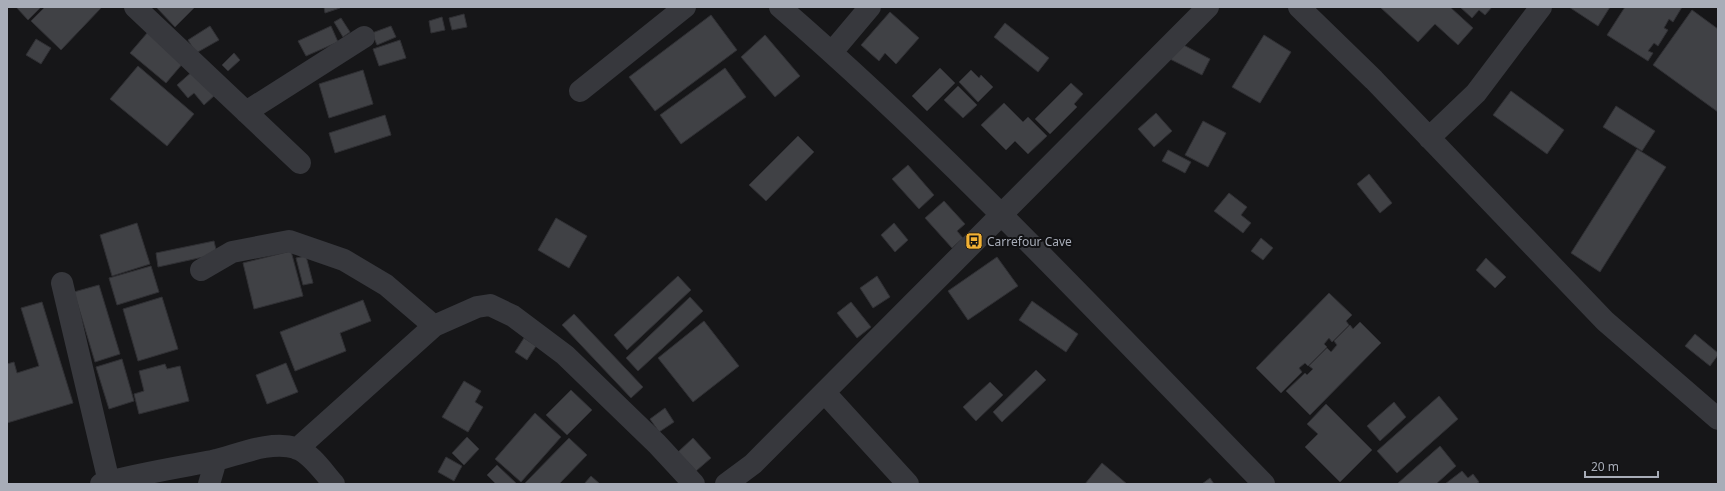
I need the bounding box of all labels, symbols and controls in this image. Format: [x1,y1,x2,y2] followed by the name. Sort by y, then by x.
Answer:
[964,231,984,251] bus stop icon: Carrefour Cave
[987,233,1072,250] place label: Carrefour Cave
[1585,453,1658,479] scale bar
[1591,458,1619,475] text: 20 m

